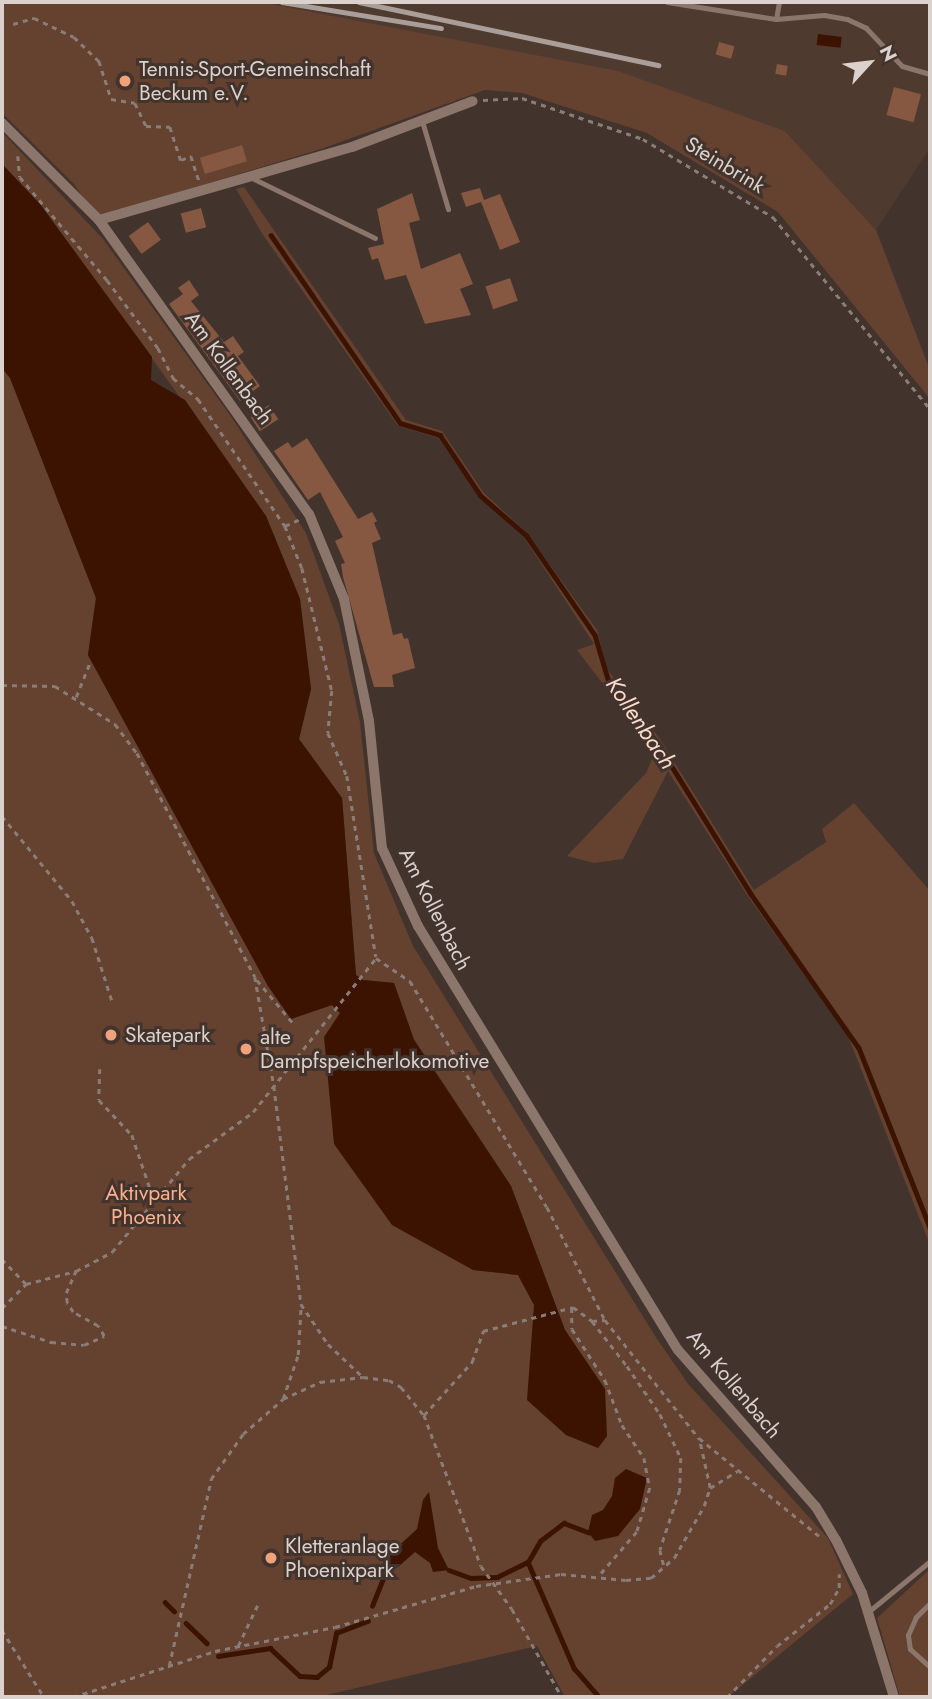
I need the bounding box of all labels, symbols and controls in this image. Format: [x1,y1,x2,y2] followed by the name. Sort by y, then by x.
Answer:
[834,28,904,98] north arrow
[873,40,904,66] text: N
[139,56,371,106] place label: Tennis-Sport-Gemeinschaft Beckum e.V.
[117,73,133,89] marker: Tennis-Sport-Gemeinschaft Beckum e.V.
[680,131,770,199] street label: Steinbrink
[179,306,279,430] street label: Am Kollenbach
[600,672,682,774] water label: Kollenbach
[393,844,477,974] street label: Am Kollenbach
[125,1022,210,1048] place label: Skatepark
[260,1024,489,1074] place label: alte Dampfspeicherlokomotive
[103,1027,119,1043] marker: Skatepark
[238,1041,254,1057] marker: alte Dampfspeicherlokomotive
[105,1180,187,1230] park label: Aktivpark Phoenix
[681,1325,787,1443] street label: Am Kollenbach
[285,1533,399,1583] place label: Kletteranlage Phoenixpark
[263,1550,279,1566] marker: Kletteranlage Phoenixpark

